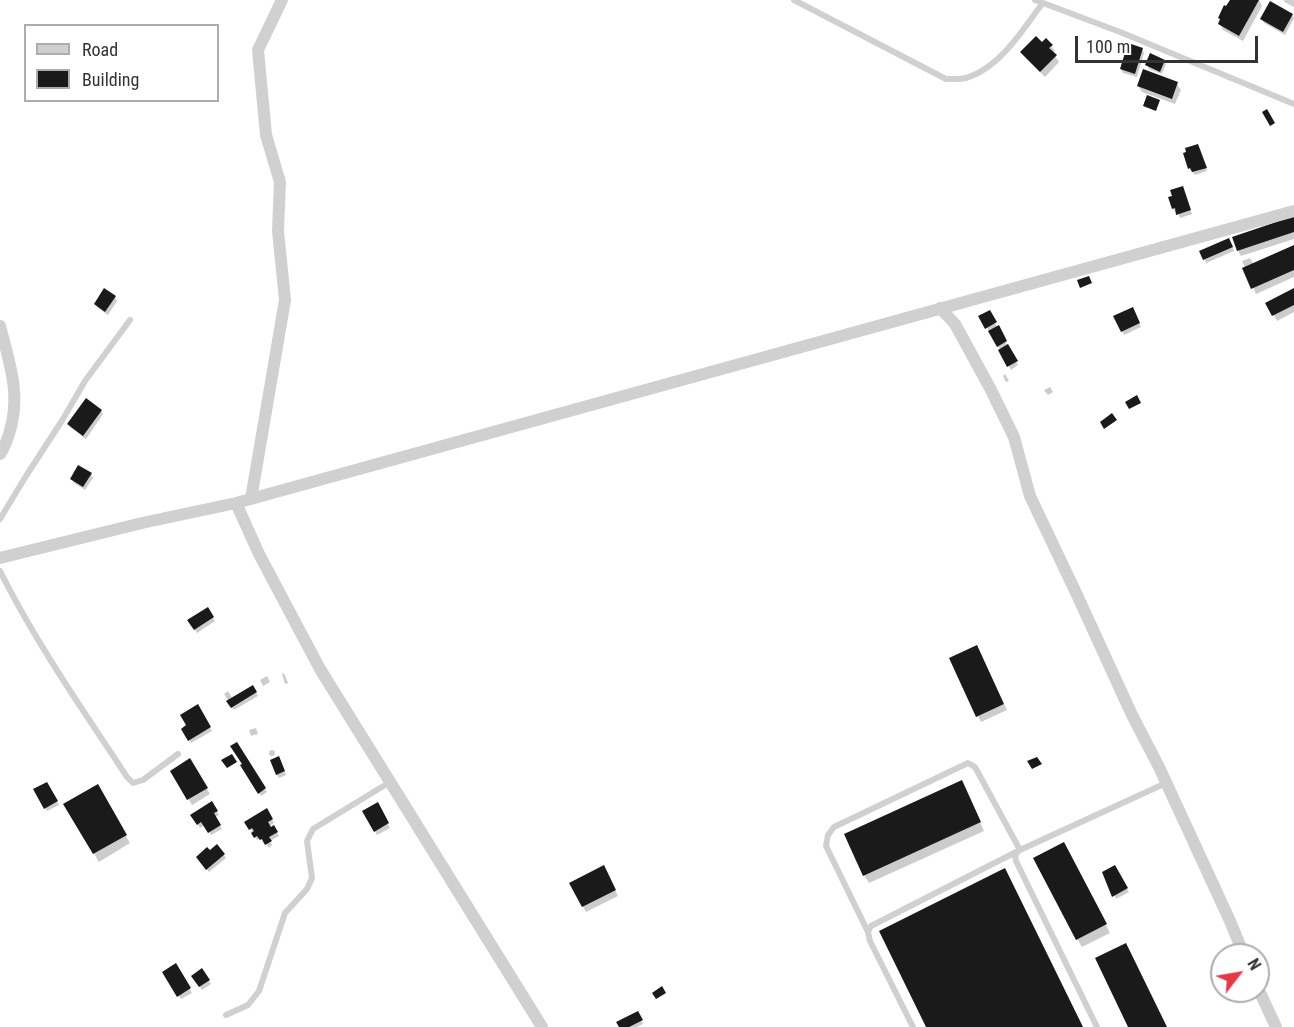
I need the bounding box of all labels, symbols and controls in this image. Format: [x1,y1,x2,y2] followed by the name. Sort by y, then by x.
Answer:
[24,24,219,102] legend
[1078,24,1261,62] scale bar
[1086,36,1130,57] text: 100 m
[82,39,118,60] text: Road
[82,69,139,90] text: Building
[1210,943,1270,1003] north arrow
[1243,955,1265,974] text: N

